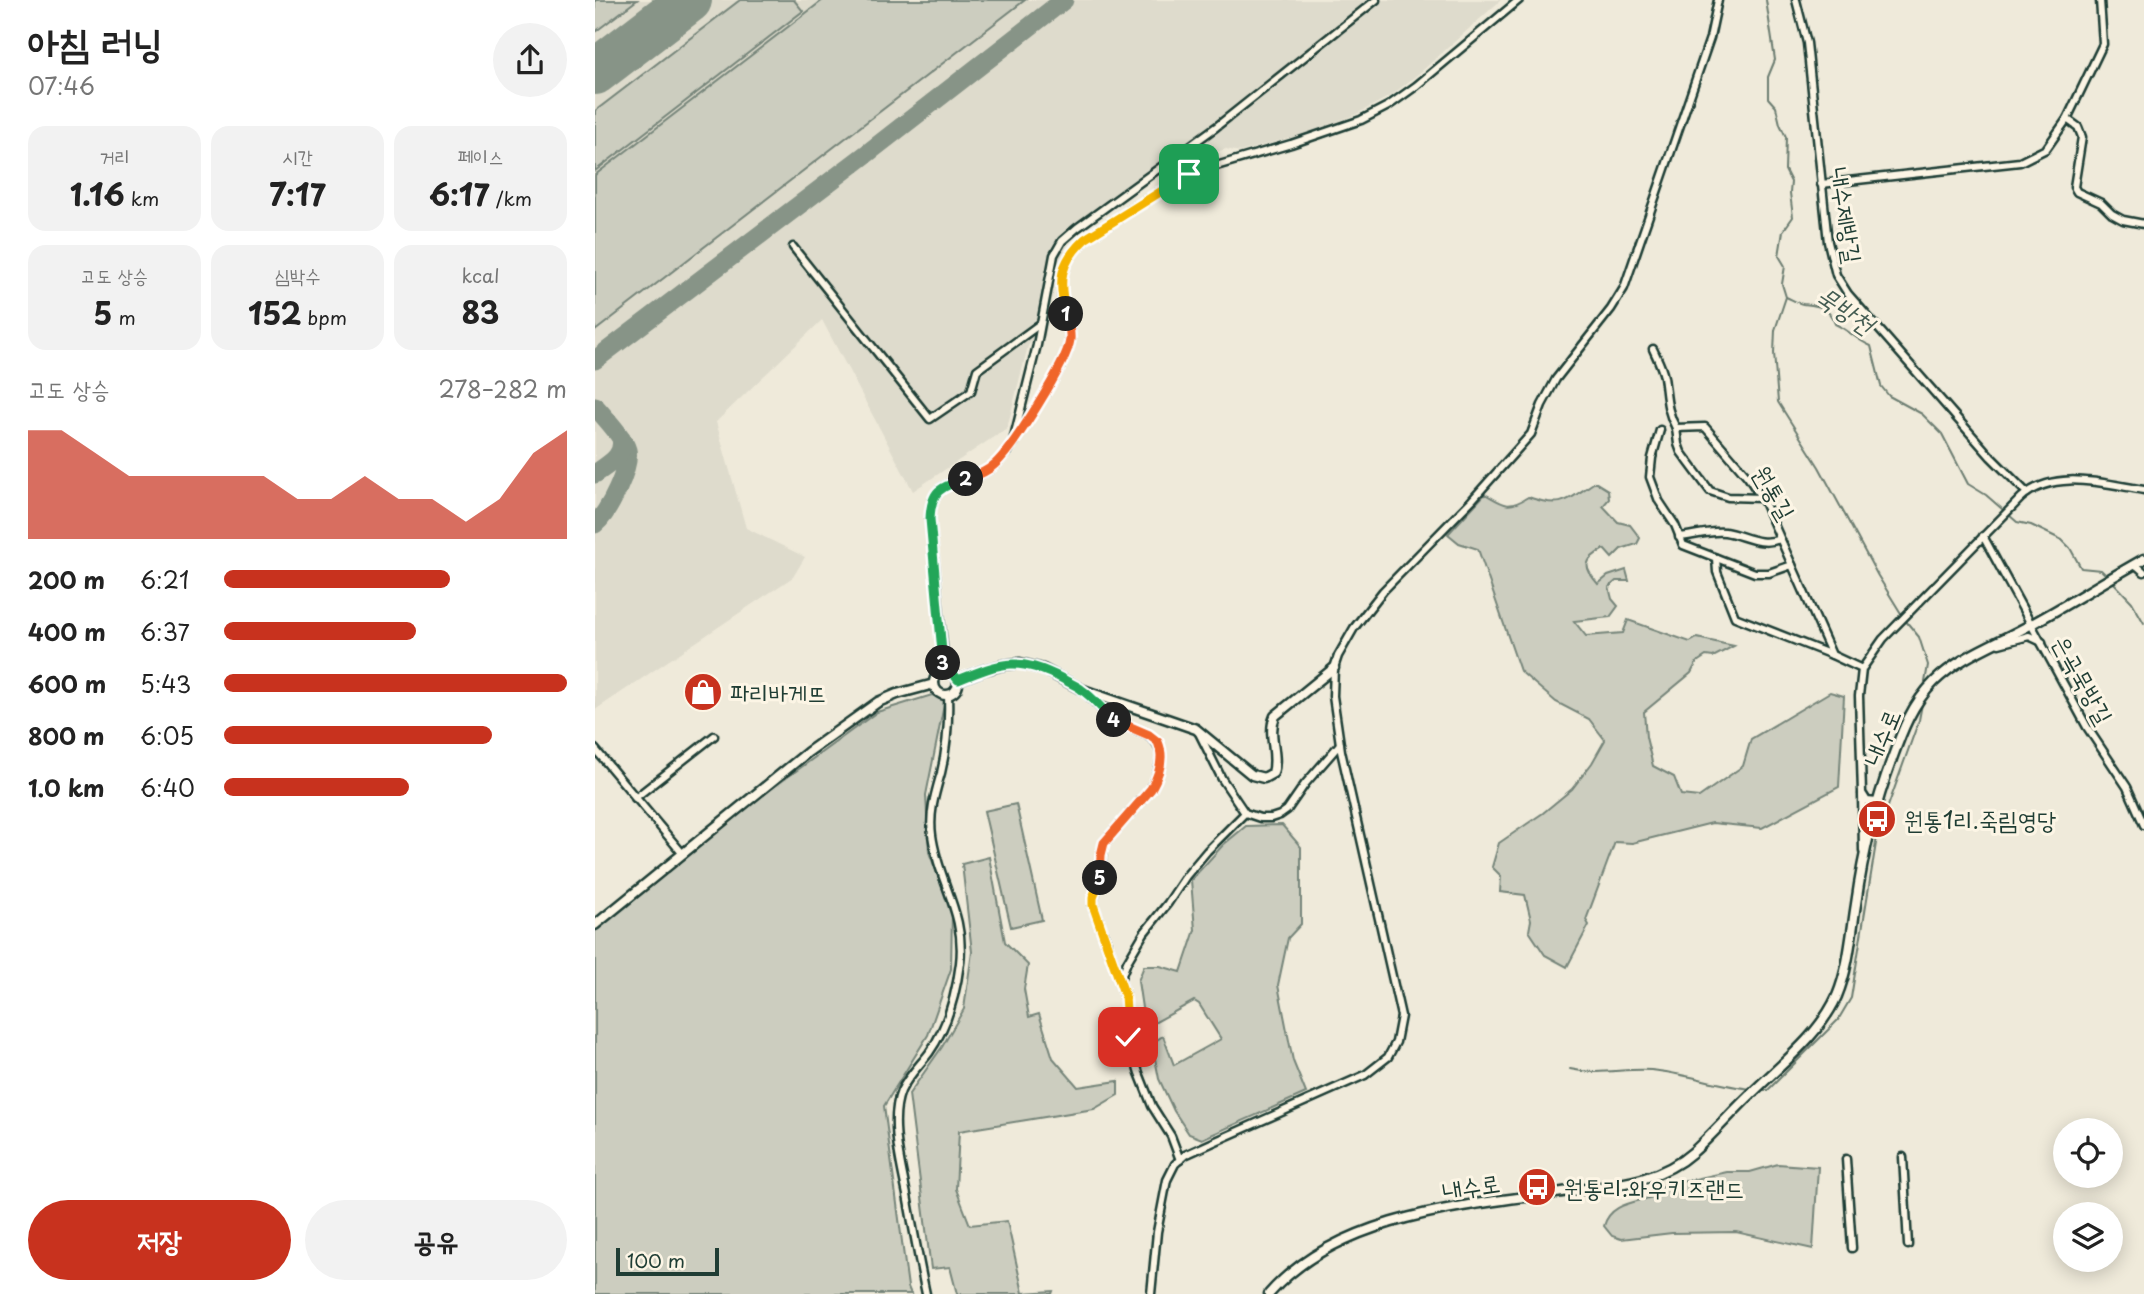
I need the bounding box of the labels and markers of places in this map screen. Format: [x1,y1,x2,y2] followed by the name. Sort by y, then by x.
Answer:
[1159,144,1219,204] pin
[1049,296,1084,332] pin: 1
[949,462,983,496] pin: 2
[925,646,961,680] pin: 3
[682,671,724,713] shop icon: 파리바게뜨
[730,674,827,710] place label: 파리바게뜨
[1097,702,1131,738] pin: 4
[1856,798,1898,840] bus stop icon: 원통1리.죽림영당
[1904,801,2056,837] place label: 원통1리.죽림영당
[1083,860,1117,896] pin: 5
[1098,1007,1158,1067] pin
[1516,1166,1558,1208] bus stop icon: 원통리.와우키즈랜드
[1564,1169,1744,1205] place label: 원통리.와우키즈랜드

